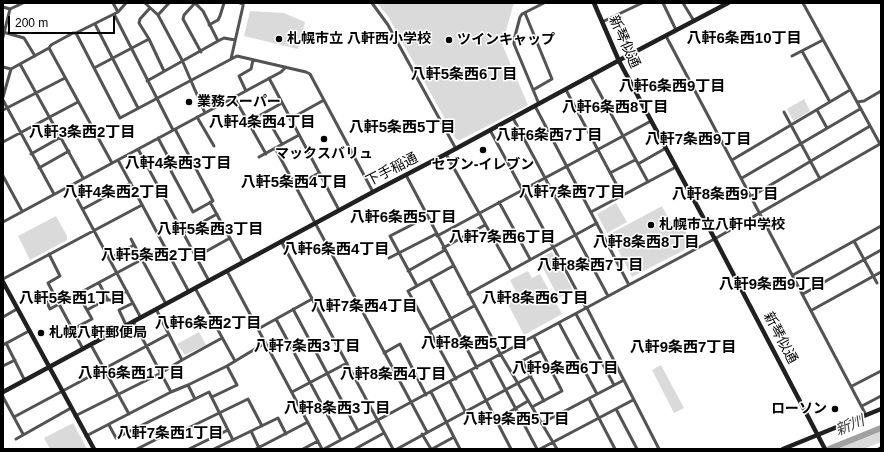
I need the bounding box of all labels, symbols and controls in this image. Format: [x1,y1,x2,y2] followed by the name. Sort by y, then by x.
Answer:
[10,8,117,34] scale bar
[605,13,643,71] street label: 新琴似通
[15,16,48,30] text: 200 m
[686,30,802,48] district label: 八軒6条西10丁目
[287,31,431,47] place label: 札幌市立 八軒西小学校
[457,32,555,48] place label: ツインキャップ
[274,34,284,44] marker: 札幌市立 八軒西小学校
[444,35,454,45] marker: ツインキャップ
[411,66,517,84] district label: 八軒5条西6丁目
[619,78,725,96] district label: 八軒6条西9丁目
[197,94,281,110] place label: 業務スーパー
[184,97,194,107] marker: 業務スーパー
[562,99,668,117] district label: 八軒6条西8丁目
[209,114,315,132] district label: 八軒4条西4丁目
[349,119,455,137] district label: 八軒5条西5丁目
[29,124,135,142] district label: 八軒3条西2丁目
[496,127,602,145] district label: 八軒6条西7丁目
[645,131,751,149] district label: 八軒7条西9丁目
[319,134,329,144] marker: マックスバリュ
[478,145,488,155] marker: セブン-イレブン
[275,146,373,162] place label: マックスバリュ
[363,150,421,190] street label: 下手稲通
[125,155,231,173] district label: 八軒4条西3丁目
[432,157,534,173] place label: セブン-イレブン
[241,174,347,192] district label: 八軒5条西4丁目
[63,184,169,202] district label: 八軒4条西2丁目
[519,184,625,202] district label: 八軒7条西7丁目
[672,186,778,204] district label: 八軒8条西9丁目
[350,209,456,227] district label: 八軒6条西5丁目
[659,217,785,233] place label: 札幌市立八軒中学校
[646,220,656,230] marker: 札幌市立八軒中学校
[157,221,263,239] district label: 八軒5条西3丁目
[449,229,555,247] district label: 八軒7条西6丁目
[593,234,699,252] district label: 八軒8条西8丁目
[283,241,389,259] district label: 八軒6条西4丁目
[101,247,207,265] district label: 八軒5条西2丁目
[537,257,643,275] district label: 八軒8条西7丁目
[719,276,825,294] district label: 八軒9条西9丁目
[19,290,125,308] district label: 八軒5条西1丁目
[482,290,588,308] district label: 八軒8条西6丁目
[311,298,417,316] district label: 八軒7条西4丁目
[759,309,801,367] street label: 新琴似通
[155,315,261,333] district label: 八軒6条西2丁目
[49,325,147,341] place label: 札幌八軒郵便局
[36,328,46,338] marker: 札幌八軒郵便局
[421,335,527,353] district label: 八軒8条西5丁目
[254,338,360,356] district label: 八軒7条西3丁目
[630,339,736,357] district label: 八軒9条西7丁目
[512,360,618,378] district label: 八軒9条西6丁目
[78,365,184,383] district label: 八軒6条西1丁目
[340,366,446,384] district label: 八軒8条西4丁目
[284,400,390,418] district label: 八軒8条西3丁目
[771,401,827,417] place label: ローソン
[830,404,840,414] marker: ローソン
[463,411,569,429] district label: 八軒9条西5丁目
[833,412,867,440] water label: 新川
[117,425,223,443] district label: 八軒7条西1丁目

